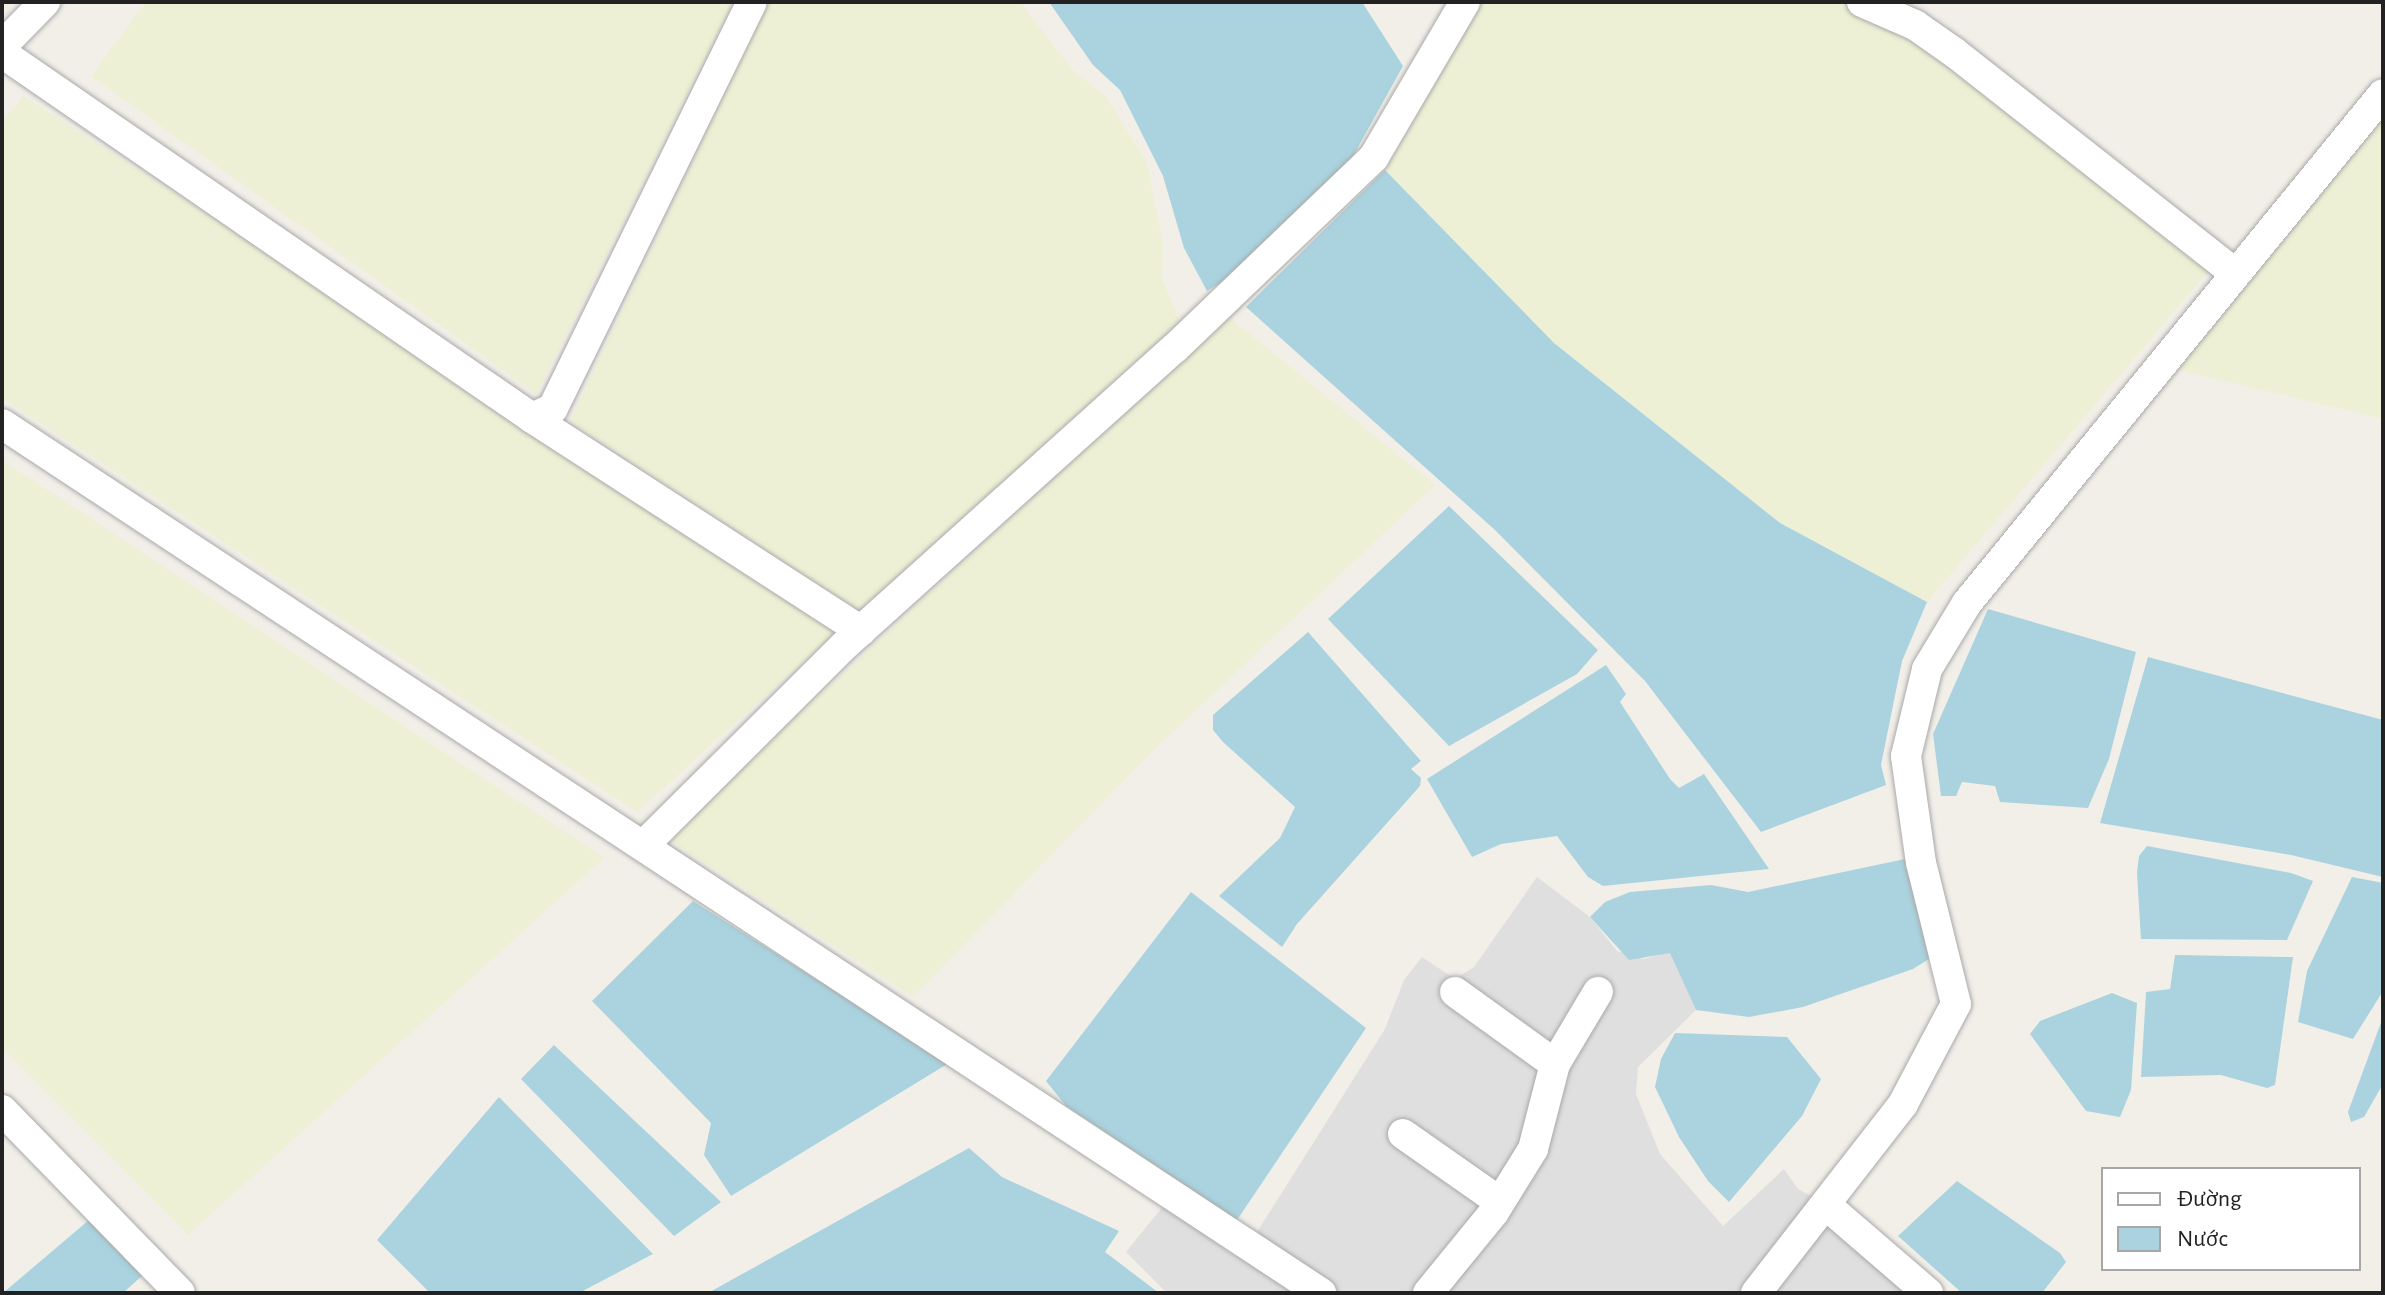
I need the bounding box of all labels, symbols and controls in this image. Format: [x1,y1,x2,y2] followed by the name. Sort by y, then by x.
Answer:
[2101,1167,2361,1271] legend
[2177,1187,2242,1211] text: Đường
[2177,1227,2228,1251] text: Nước

